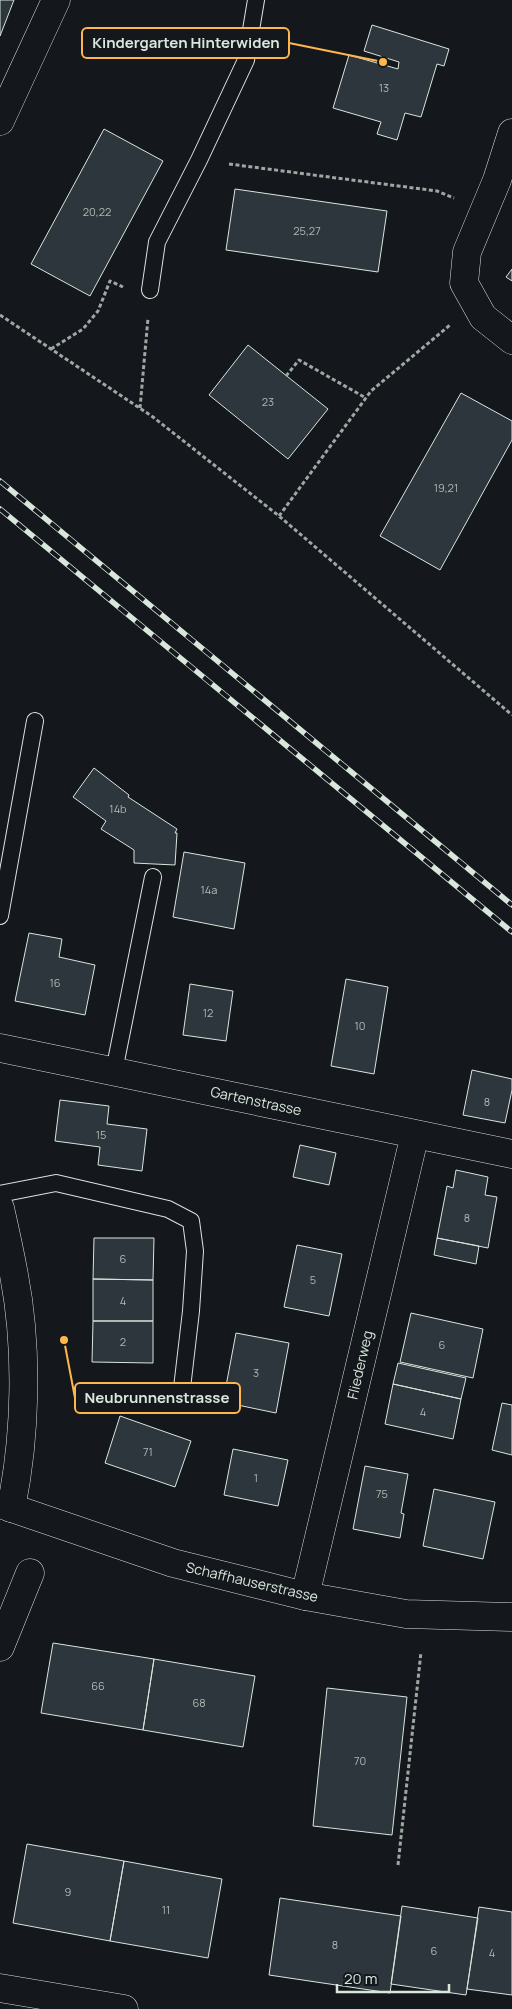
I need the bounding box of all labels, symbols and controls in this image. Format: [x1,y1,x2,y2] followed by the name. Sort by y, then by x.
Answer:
[82,28,289,58] callout: Kindergarten Hinterwiden
[92,32,280,53] text: Kindergarten Hinterwiden
[379,80,389,95] house number: 13
[83,204,111,219] house number: 20,22
[293,223,321,238] house number: 25,27
[262,394,274,409] house number: 23
[434,480,458,495] house number: 19,21
[109,801,127,816] house number: 14b
[201,882,217,897] house number: 14a
[49,975,61,990] house number: 16
[203,1005,213,1020] house number: 12
[354,1018,366,1033] house number: 10
[209,1082,303,1119] street label: Gartenstrasse
[484,1094,490,1109] house number: 8
[96,1127,106,1142] house number: 15
[464,1210,470,1225] house number: 8
[120,1251,127,1266] house number: 6
[310,1272,316,1287] house number: 5
[120,1293,126,1308] house number: 4
[342,1329,377,1401] street label: Fliederweg
[120,1334,126,1349] house number: 2
[439,1337,446,1352] house number: 6
[253,1365,259,1380] house number: 3
[75,1383,240,1413] callout: Neubrunnenstrasse
[85,1387,229,1408] text: Neubrunnenstrasse
[420,1404,426,1419] house number: 4
[143,1444,153,1459] house number: 71
[254,1470,258,1485] house number: 1
[376,1486,388,1501] house number: 75
[184,1557,320,1606] street label: Schaffhauserstrasse
[91,1678,105,1693] house number: 66
[192,1695,206,1710] house number: 68
[354,1753,366,1768] house number: 70
[65,1884,72,1899] house number: 9
[162,1902,170,1917] house number: 11
[332,1937,338,1952] house number: 8
[431,1943,438,1958] house number: 6
[489,1945,495,1960] house number: 4
[337,1962,450,1994] scale bar
[344,1968,377,1989] text: 20 m

